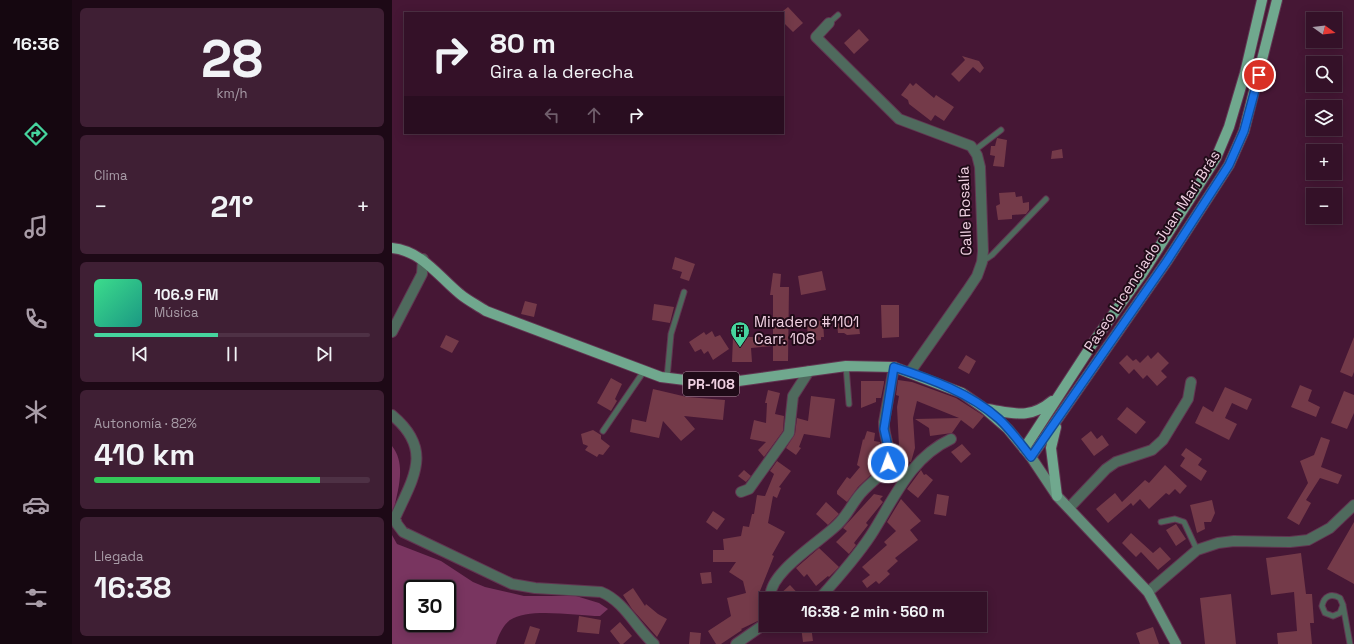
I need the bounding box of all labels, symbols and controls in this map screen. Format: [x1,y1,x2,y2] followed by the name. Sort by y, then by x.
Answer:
[1306,12,1342,48] north arrow
[1306,12,1342,224] map controls
[490,25,556,61] text: 80 m
[201,26,263,92] text: 28
[424,28,476,80] icon: right
[13,32,59,55] text: 16:36
[1306,56,1342,92] button: search
[1242,58,1276,92] pin
[490,60,634,83] text: Gira a la derecha
[1248,64,1270,86] icon: arrive
[217,85,247,102] text: km/h
[1306,100,1342,136] button: layers
[541,104,563,126] icon: left
[583,104,605,126] icon: ahead
[625,104,647,126] icon: right
[22,120,50,148] icon: directions
[1306,144,1342,180] button: +
[1079,147,1224,355] street label: Paseo Licenciado Juan Mari Brás
[953,166,976,256] street label: Calle Rosalía
[94,167,127,184] text: Clima
[210,187,254,226] text: 21°
[1306,188,1342,224] button: −
[94,192,108,220] text: −
[356,192,370,220] text: +
[22,213,50,241] icon: music
[154,285,219,304] text: 106.9 FM
[154,304,199,321] text: Música
[22,305,50,333] icon: phone
[754,312,859,348] place label: Miradero #1101 Carr. 108
[729,320,751,348] building icon: Miradero #1101 Carr. 108
[129,343,151,365] icon: previous
[221,343,243,365] icon: pause
[313,343,335,365] icon: next
[683,372,739,396] road number: PR-108
[22,398,50,426] icon: climate
[94,415,197,432] text: Autonomía · 82%
[94,435,195,474] text: 410 km
[867,442,909,484] position arrow
[22,491,50,519] icon: car
[94,548,143,565] text: Llegada
[94,568,171,607] text: 16:38
[404,580,456,632] speed limit sign: 30
[22,584,50,612] icon: filters
[801,602,945,621] text: 16:38 · 2 min · 560 m

